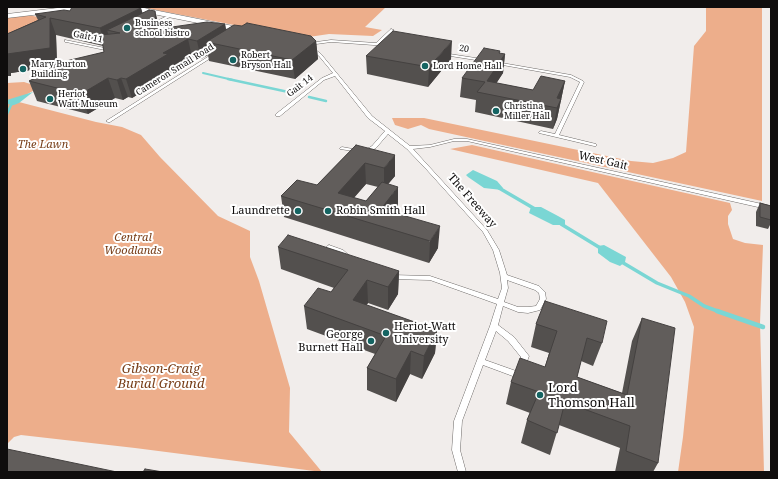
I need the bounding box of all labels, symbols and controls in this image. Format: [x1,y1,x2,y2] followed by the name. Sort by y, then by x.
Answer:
[135,18,190,39] place label: Business school bistro
[122,23,132,33] marker: Business school bistro
[72,29,104,45] street label: Gait 11
[134,42,216,98] street label: Cameron Smail Road
[458,43,470,55] street label: 20
[241,50,291,71] place label: Robert Bryson Hall
[228,55,238,65] marker: Robert Bryson Hall
[31,59,86,80] place label: Mary Burton Building
[420,61,430,71] marker: Lord Home Hall
[433,61,502,71] place label: Lord Home Hall
[18,64,28,74] marker: Mary Burton Building
[285,73,315,99] street label: Gait 14
[58,89,118,110] place label: Heriot Watt Museum
[45,94,55,104] marker: Heriot Watt Museum
[504,101,550,122] place label: Christina Miller Hall
[491,106,501,116] marker: Christina Miller Hall
[18,138,68,152] park label: The Lawn
[577,149,629,173] street label: West Gait
[445,171,499,231] street label: The Freeway
[231,204,290,218] place label: Laundrette
[336,204,425,218] place label: Robin Smith Hall
[293,206,303,216] marker: Laundrette
[323,206,333,216] marker: Robin Smith Hall
[104,231,162,257] park label: Central Woodlands
[394,320,456,346] place label: Heriot-Watt University
[298,328,363,354] place label: George Burnett Hall
[381,328,391,338] marker: Heriot-Watt University
[366,336,376,346] marker: George Burnett Hall
[118,361,204,392] park label: Gibson-Craig Burial Ground
[548,380,635,411] place label: Lord Thomson Hall
[535,390,545,400] marker: Lord Thomson Hall

